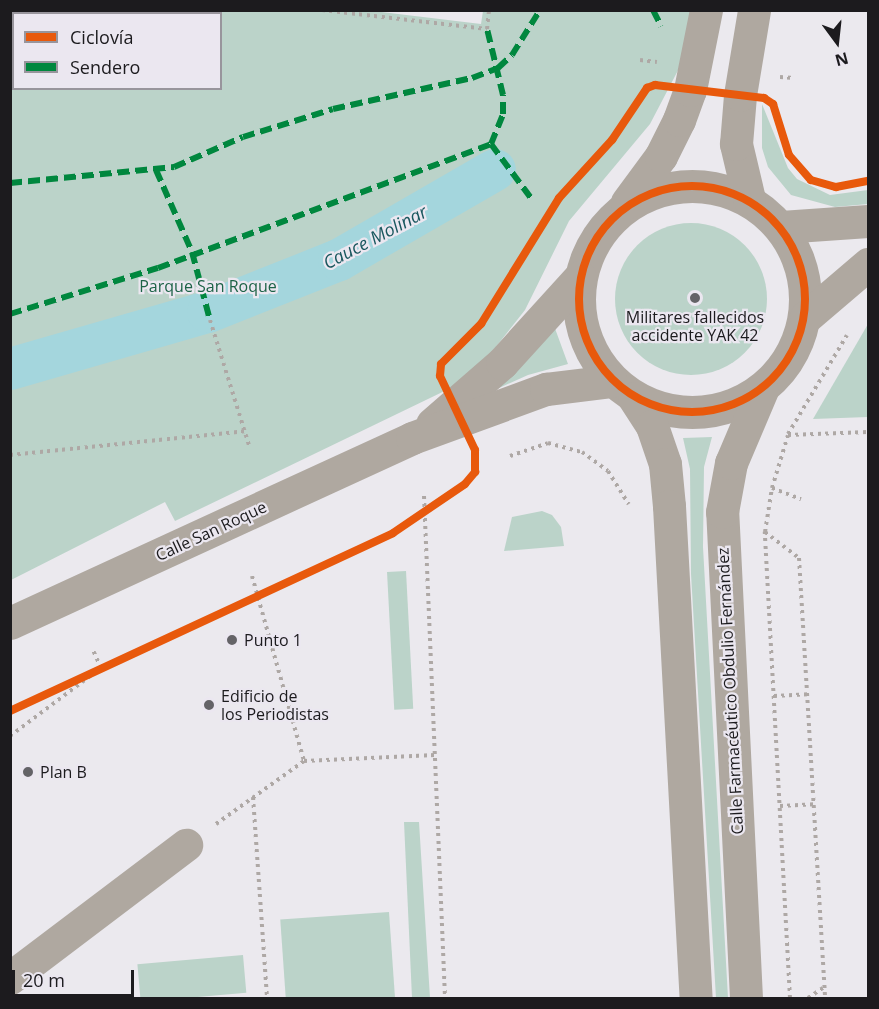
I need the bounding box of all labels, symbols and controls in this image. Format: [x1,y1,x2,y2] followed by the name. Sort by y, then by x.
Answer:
[12,12,222,90] legend
[807,12,867,72] north arrow
[70,25,133,49] text: Ciclovía
[833,47,851,72] text: N
[70,55,140,79] text: Sendero
[319,200,431,274] water label: Cauce Molinar
[139,276,277,296] park label: Parque San Roque
[688,291,702,305] marker: Militares fallecidos accidente YAK 42
[626,307,764,345] place label: Militares fallecidos accidente YAK 42
[153,497,269,565] street label: Calle San Roque
[713,547,747,835] street label: Calle Farmacéutico Obdulio Fernández
[244,630,302,650] place label: Punto 1
[225,633,239,647] marker: Punto 1
[221,686,329,724] place label: Edificio de los Periodistas
[202,698,216,712] marker: Edificio de los Periodistas
[40,762,87,782] place label: Plan B
[21,765,35,779] marker: Plan B
[15,958,136,996] scale bar
[23,968,65,992] text: 20 m

